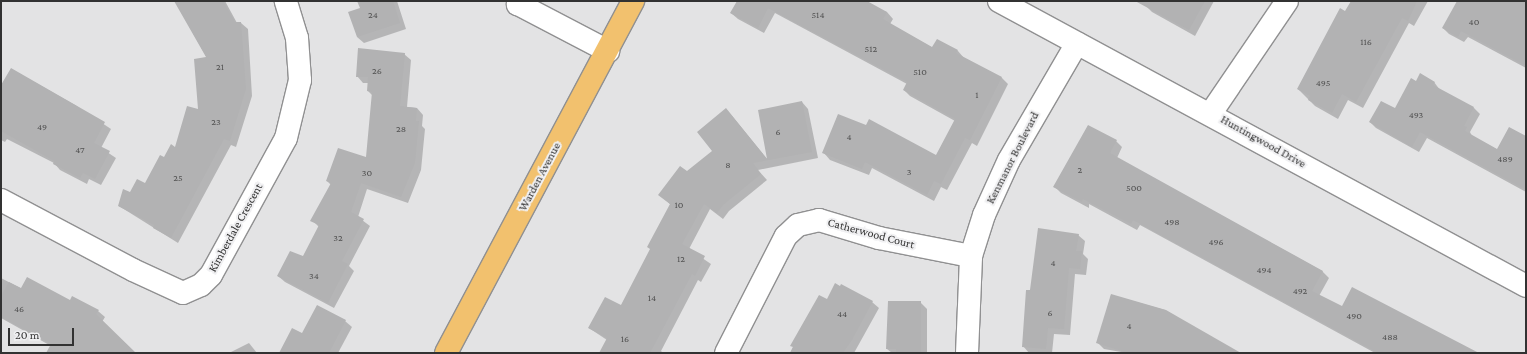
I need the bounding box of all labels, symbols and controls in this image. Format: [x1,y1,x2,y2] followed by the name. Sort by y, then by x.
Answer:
[368,9,378,21] house number: 24
[811,9,825,21] house number: 514
[1469,16,1479,28] house number: 40
[1360,36,1372,48] house number: 116
[865,43,877,55] house number: 512
[216,61,224,73] house number: 21
[372,65,382,77] house number: 26
[913,66,927,78] house number: 510
[1316,77,1330,89] house number: 495
[975,89,979,101] house number: 1
[1409,109,1423,121] house number: 493
[984,110,1042,206] street label: Kenmanor Boulevard
[1218,113,1308,171] street label: Huntingwood Drive
[211,116,221,128] house number: 23
[37,121,47,133] house number: 49
[396,123,406,135] house number: 28
[775,126,781,138] house number: 6
[846,131,852,143] house number: 4
[516,140,564,214] street label: Warden Avenue
[75,144,85,156] house number: 47
[1497,153,1513,165] house number: 489
[725,159,731,171] house number: 8
[1078,164,1082,176] house number: 2
[907,166,911,178] house number: 3
[362,167,372,179] house number: 30
[173,172,183,184] house number: 25
[206,181,266,275] street label: Kimberdale Crescent
[1126,182,1142,194] house number: 500
[675,199,683,211] house number: 10
[826,215,916,253] street label: Catherwood Court
[1164,216,1180,228] house number: 498
[333,232,343,244] house number: 32
[1208,236,1224,248] house number: 496
[677,253,685,265] house number: 12
[1050,257,1056,269] house number: 4
[1256,264,1272,276] house number: 494
[309,270,319,282] house number: 34
[1293,285,1307,297] house number: 492
[648,292,656,304] house number: 14
[14,303,24,315] house number: 46
[1047,307,1053,319] house number: 6
[837,308,847,320] house number: 44
[1346,310,1362,322] house number: 490
[10,320,76,346] scale bar
[1126,320,1132,332] house number: 4
[15,328,39,342] text: 20 m
[1382,331,1398,343] house number: 488
[621,333,629,345] house number: 16

